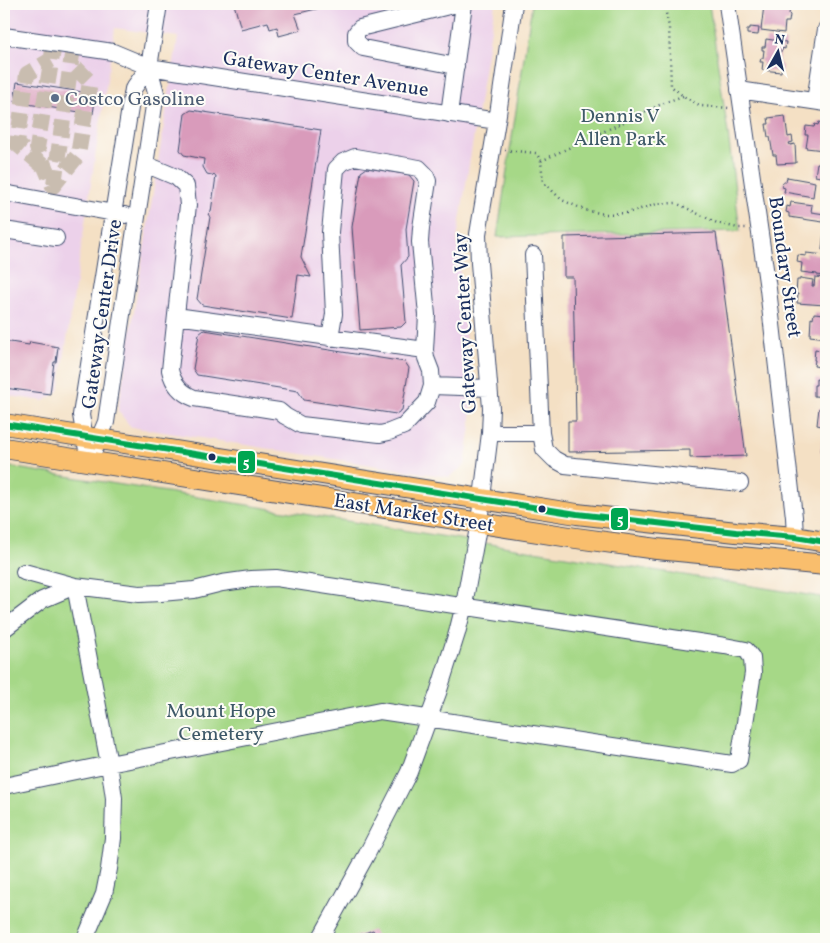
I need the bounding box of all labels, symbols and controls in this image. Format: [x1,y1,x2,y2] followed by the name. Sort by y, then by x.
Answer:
[752,28,802,78] north arrow
[773,30,786,51] text: N
[221,45,431,105] street label: Gateway Center Avenue
[65,86,205,114] place label: Costco Gasoline
[49,92,61,104] marker: Costco Gasoline
[574,103,666,154] park label: Dennis V Allen Park
[760,195,808,340] street label: Boundary Street
[76,218,130,411] street label: Gateway Center Drive
[447,232,485,414] street label: Gateway Center Way
[237,450,256,474] line badge: 5
[207,452,217,462] unlabelled marker
[243,454,250,473] text: 5
[331,487,496,540] street label: East Market Street
[537,504,547,514] unlabelled marker
[610,507,629,531] line badge: 5
[617,511,624,530] text: 5
[166,698,276,749] park label: Mount Hope Cemetery

